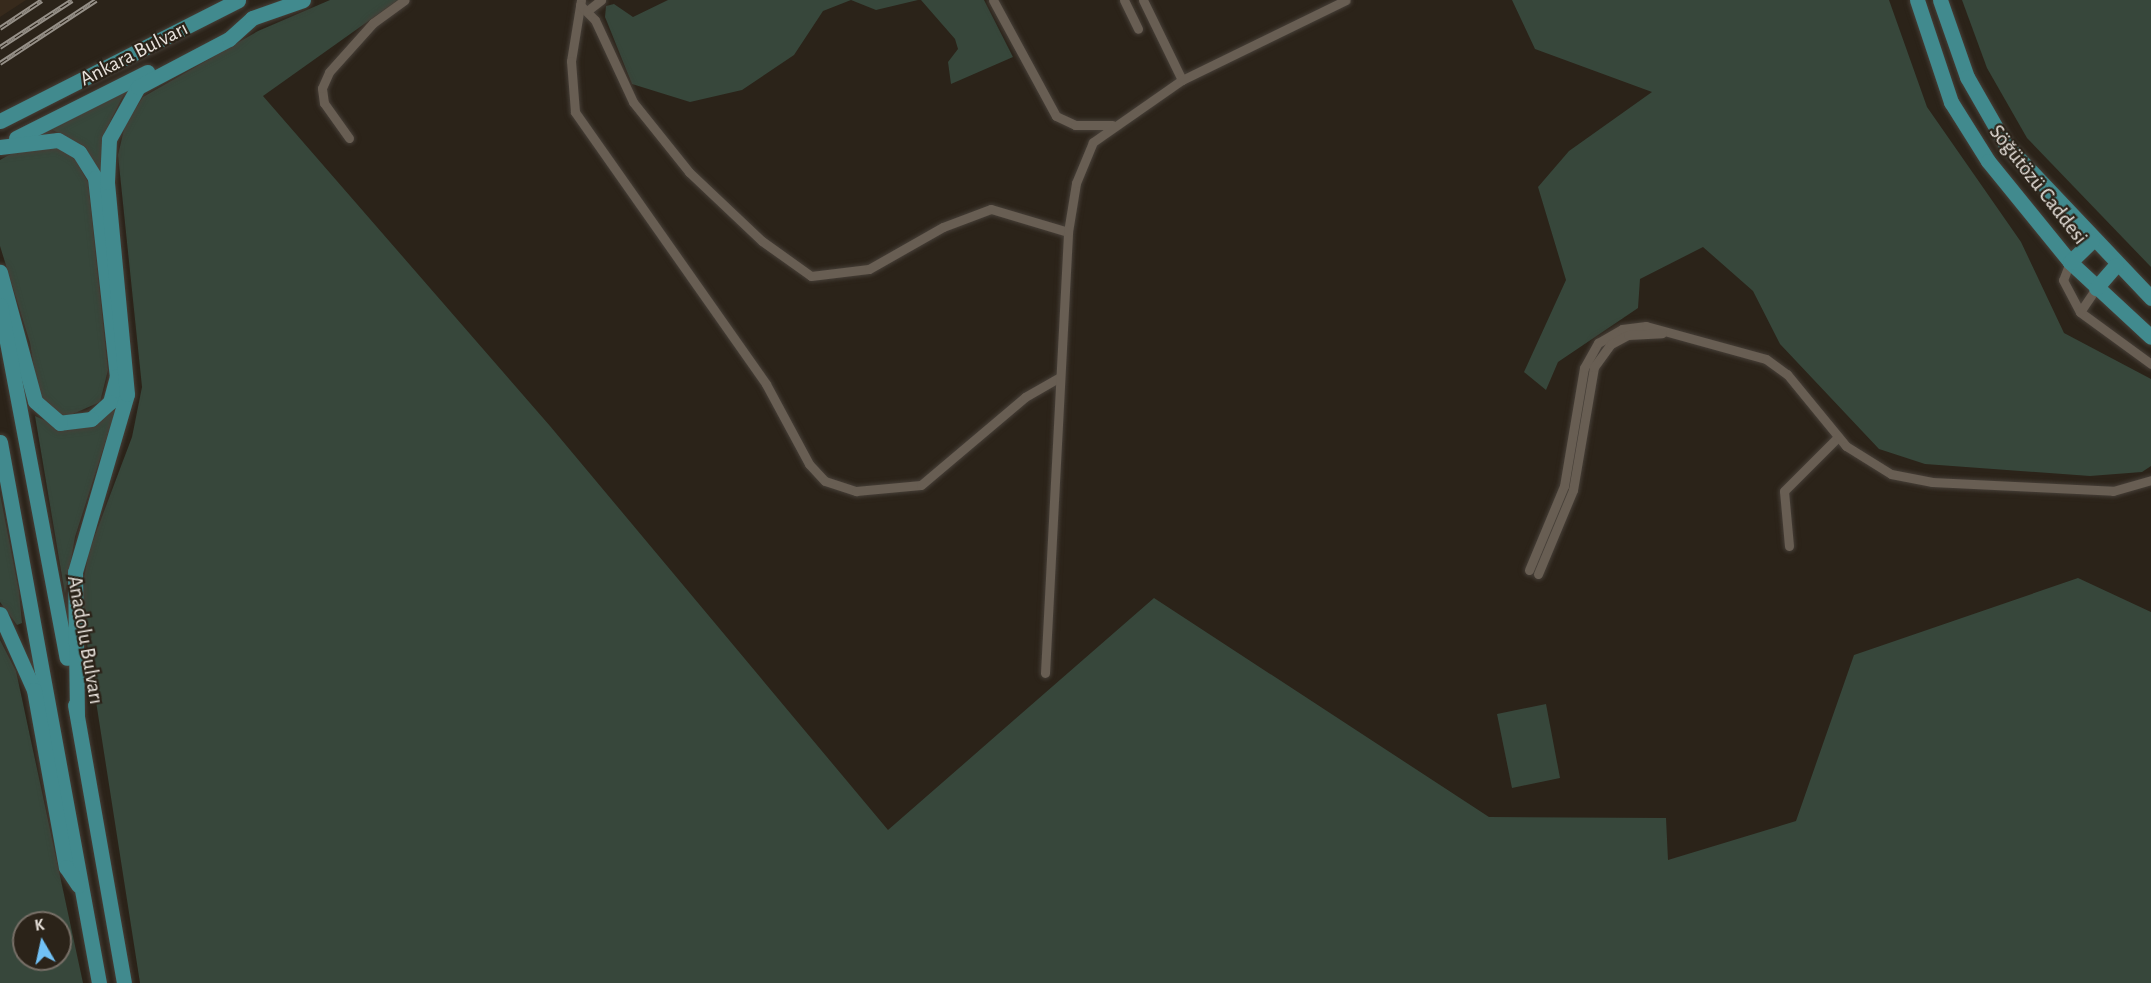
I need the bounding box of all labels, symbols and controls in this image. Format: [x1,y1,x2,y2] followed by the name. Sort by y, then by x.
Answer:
[76,16,192,92] street label: Ankara Bulvarı
[1983,120,2093,250] street label: Söğütözü Caddesi
[61,574,109,706] street label: Anadolu Bulvarı
[12,911,72,971] north arrow
[34,917,45,934] text: K

